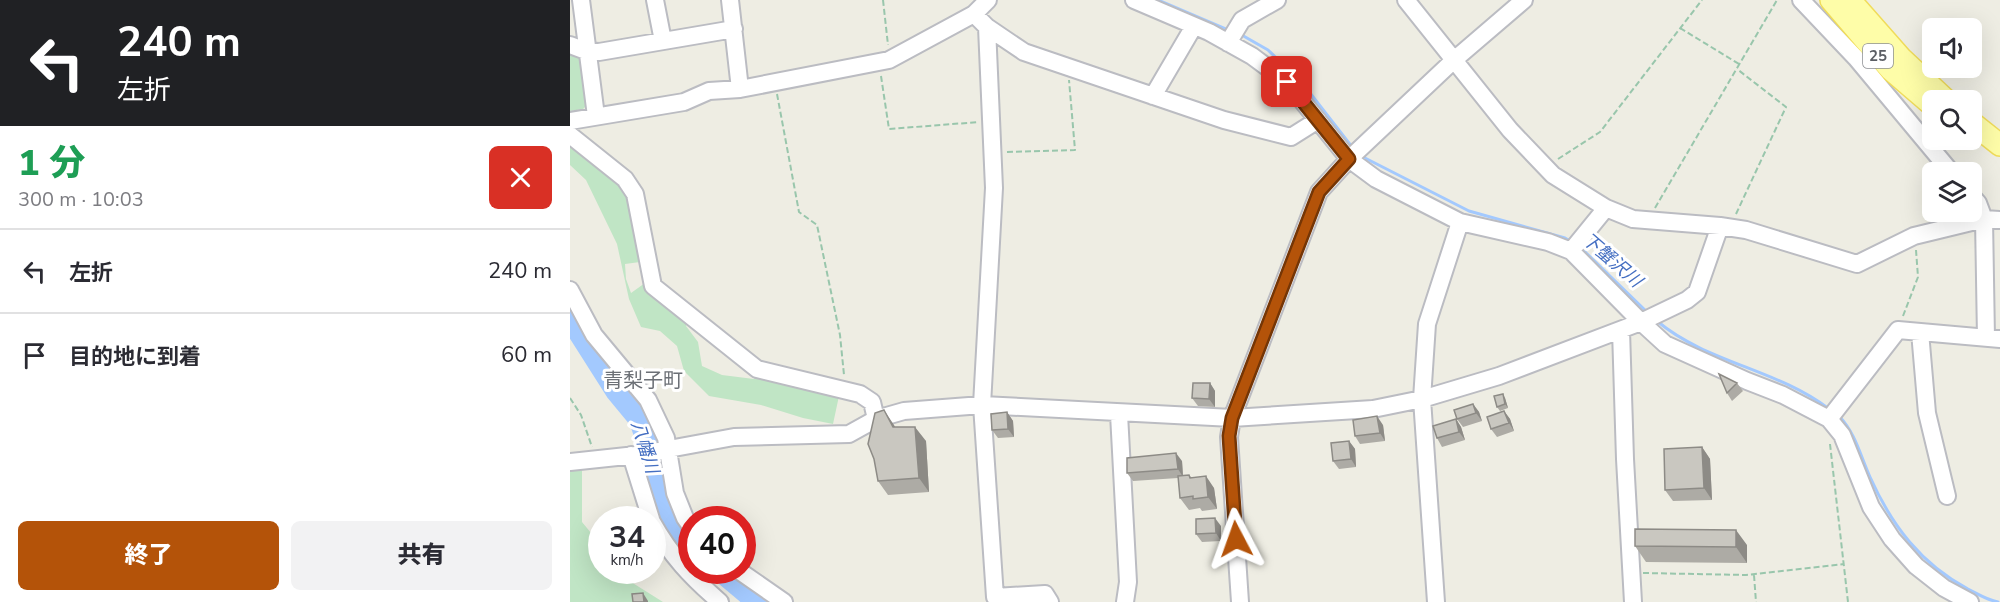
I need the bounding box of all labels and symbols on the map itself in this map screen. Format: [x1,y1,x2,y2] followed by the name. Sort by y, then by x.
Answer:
[1863,44,1893,68] road number: 25
[1261,56,1312,107] pin
[1577,227,1649,294] water label: 下蟹沢川
[603,367,683,394] district label: 青梨子町
[626,418,665,478] water label: 八幡川
[678,506,756,584] speed limit sign: 40
[1204,507,1268,571] position arrow

